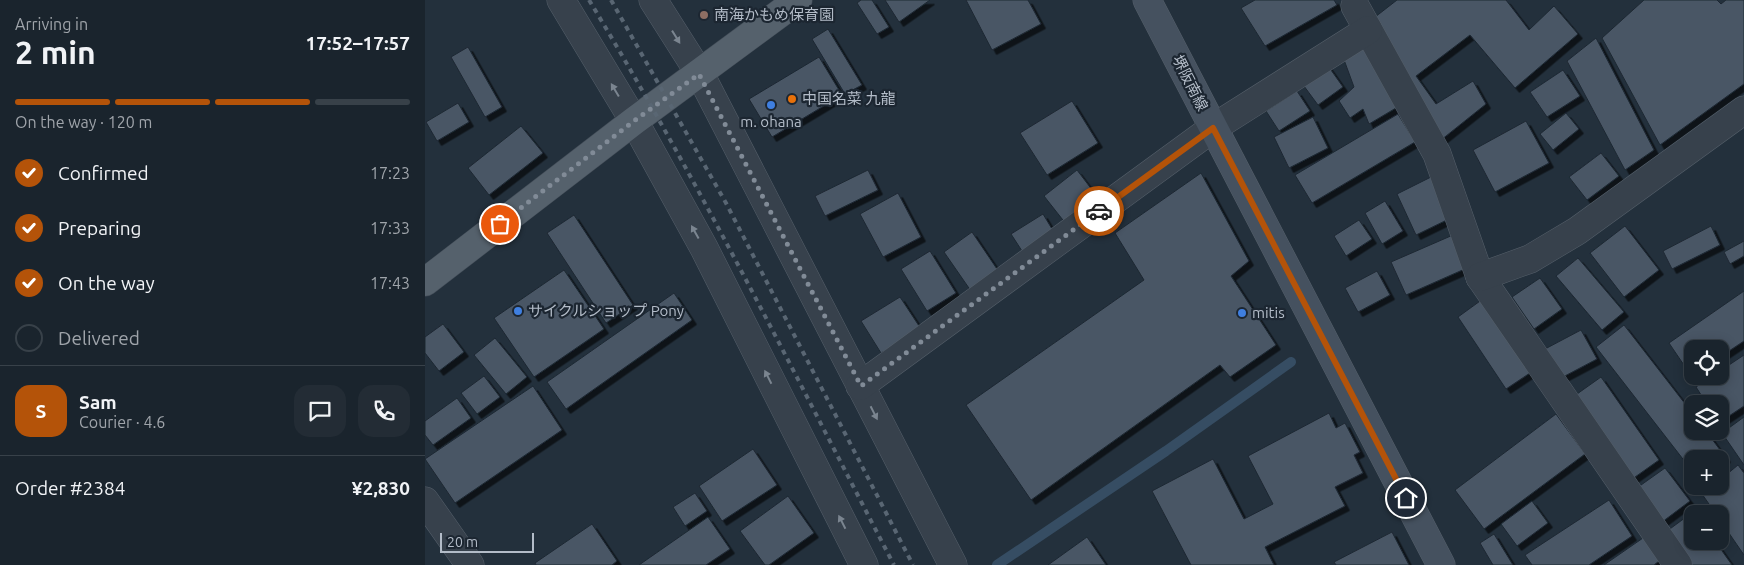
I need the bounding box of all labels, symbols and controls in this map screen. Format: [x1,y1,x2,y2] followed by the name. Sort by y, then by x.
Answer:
[714,6,834,23] place label: 南海かもめ保育園
[698,9,710,21] marker: 南海かもめ保育園
[15,15,88,33] text: Arriving in
[671,30,681,43] one-way arrow
[305,32,410,54] text: 17:52–17:57
[15,34,96,70] text: 2 min
[1169,52,1212,113] street label: 堺阪南線
[611,84,620,97] one-way arrow
[802,90,895,107] place label: 中国名菜 九龍
[786,93,798,105] marker: 中国名菜 九龍
[765,99,777,111] marker: m. ohana
[15,113,152,131] text: On the way · 120 m
[740,113,802,130] place label: m. ohana
[15,159,43,187] icon: check
[58,162,149,184] text: Confirmed
[370,164,410,182] text: 17:23
[1074,186,1124,236] courier
[1085,197,1113,225] icon: car
[479,203,521,245] pin
[486,210,514,238] icon: bag
[15,214,43,242] icon: check
[58,217,142,239] text: Preparing
[370,219,410,237] text: 17:33
[691,225,699,239] one-way arrow
[15,269,43,297] icon: check
[58,272,155,294] text: On the way
[370,274,410,292] text: 17:43
[528,302,684,319] place label: サイクルショップ Pony
[1252,304,1285,321] place label: mitis
[512,305,524,317] marker: サイクルショップ Pony
[1236,307,1248,319] marker: mitis
[58,327,140,349] text: Delivered
[1684,340,1729,550] map controls
[1684,340,1729,385] button: locate
[764,370,772,384] one-way arrow
[294,385,346,437] button: chat
[358,385,410,437] button: phone
[79,391,117,413] text: Sam
[1684,395,1729,440] button: layers
[36,400,46,422] text: S
[870,405,878,420] one-way arrow
[79,413,165,431] text: Courier · 4.6
[1684,450,1729,495] button: +
[15,477,125,499] text: Order #2384
[352,477,410,499] text: ¥2,830
[1385,477,1427,519] pin
[1392,484,1420,512] icon: home
[1684,505,1729,550] button: −
[838,514,846,529] one-way arrow
[440,530,534,553] scale bar
[447,534,478,550] text: 20 m

